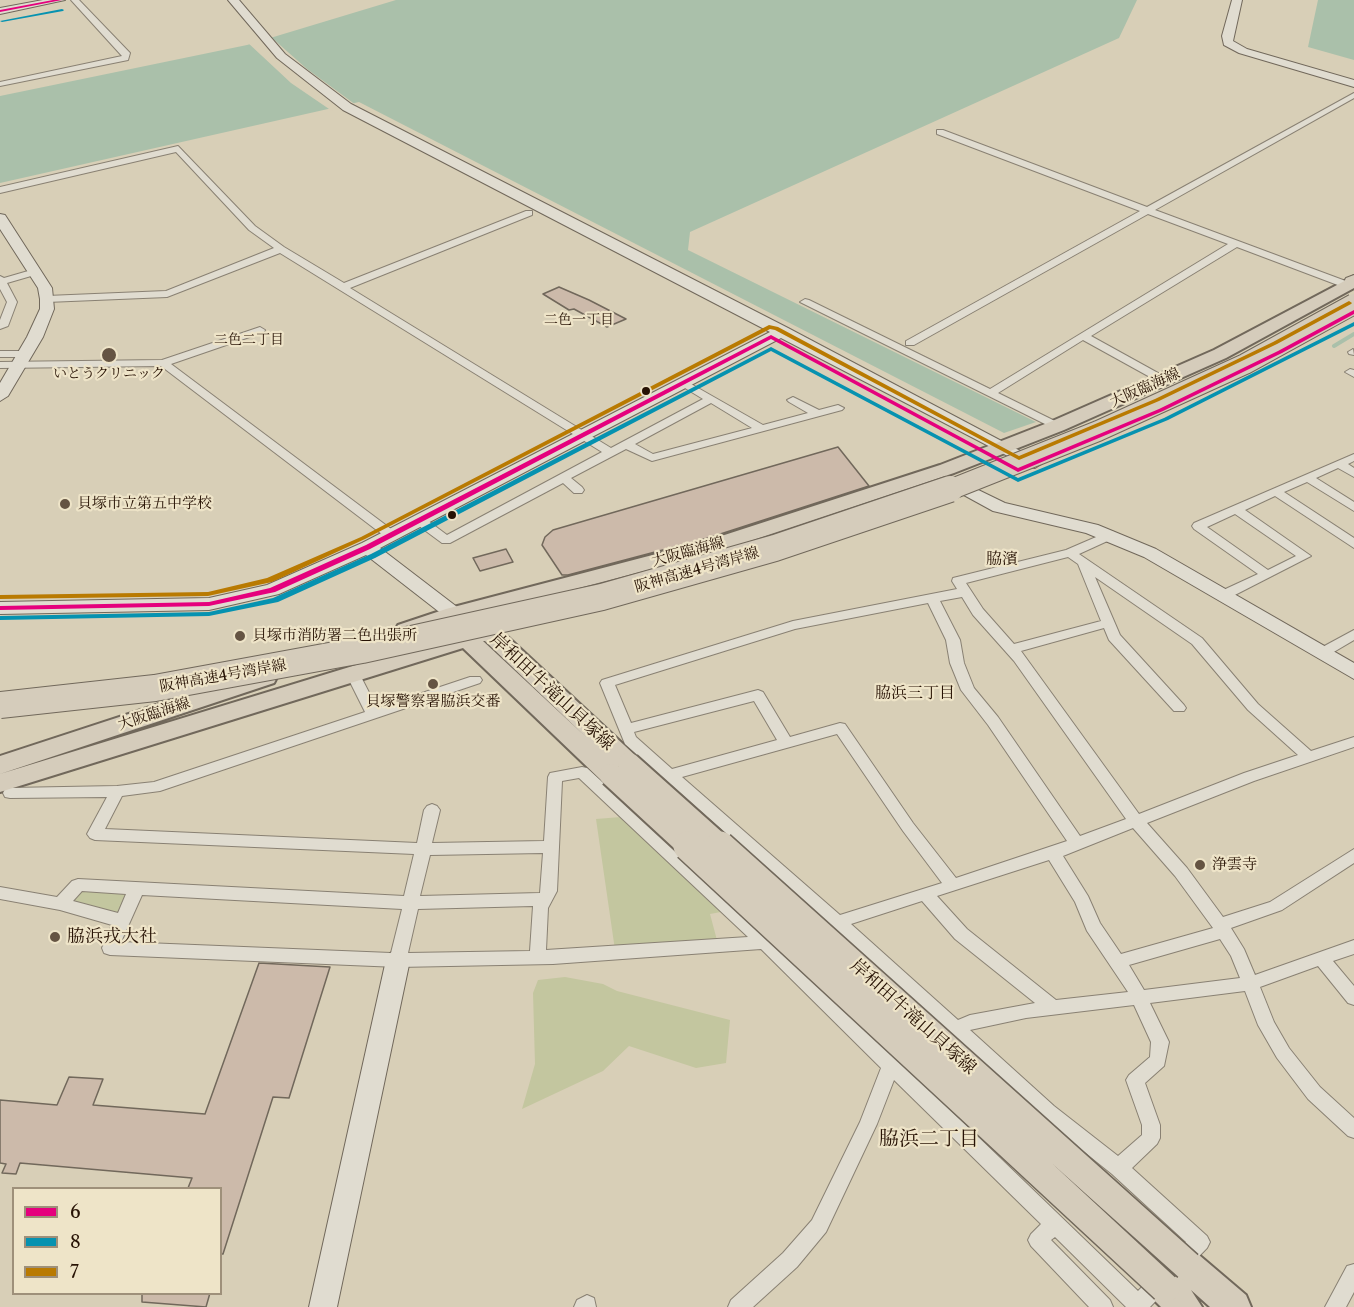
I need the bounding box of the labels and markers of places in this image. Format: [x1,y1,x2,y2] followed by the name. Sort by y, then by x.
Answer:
[100,346,118,364] marker: いとうクリニック
[53,366,165,382] place label: いとうクリニック
[640,385,652,397] unlabelled marker
[77,495,212,513] place label: 貝塚市立第五中学校
[58,497,72,511] marker: 貝塚市立第五中学校
[446,509,458,521] unlabelled marker
[252,627,417,645] place label: 貝塚市消防署二色出張所
[233,629,247,643] marker: 貝塚市消防署二色出張所
[426,677,440,691] marker: 貝塚警察署脇浜交番
[366,693,500,711] place label: 貝塚警察署脇浜交番
[1212,856,1257,874] place label: 浄雲寺
[1193,858,1207,872] marker: 浄雲寺
[67,926,157,948] place label: 脇浜戎大社
[48,930,62,944] marker: 脇浜戎大社

